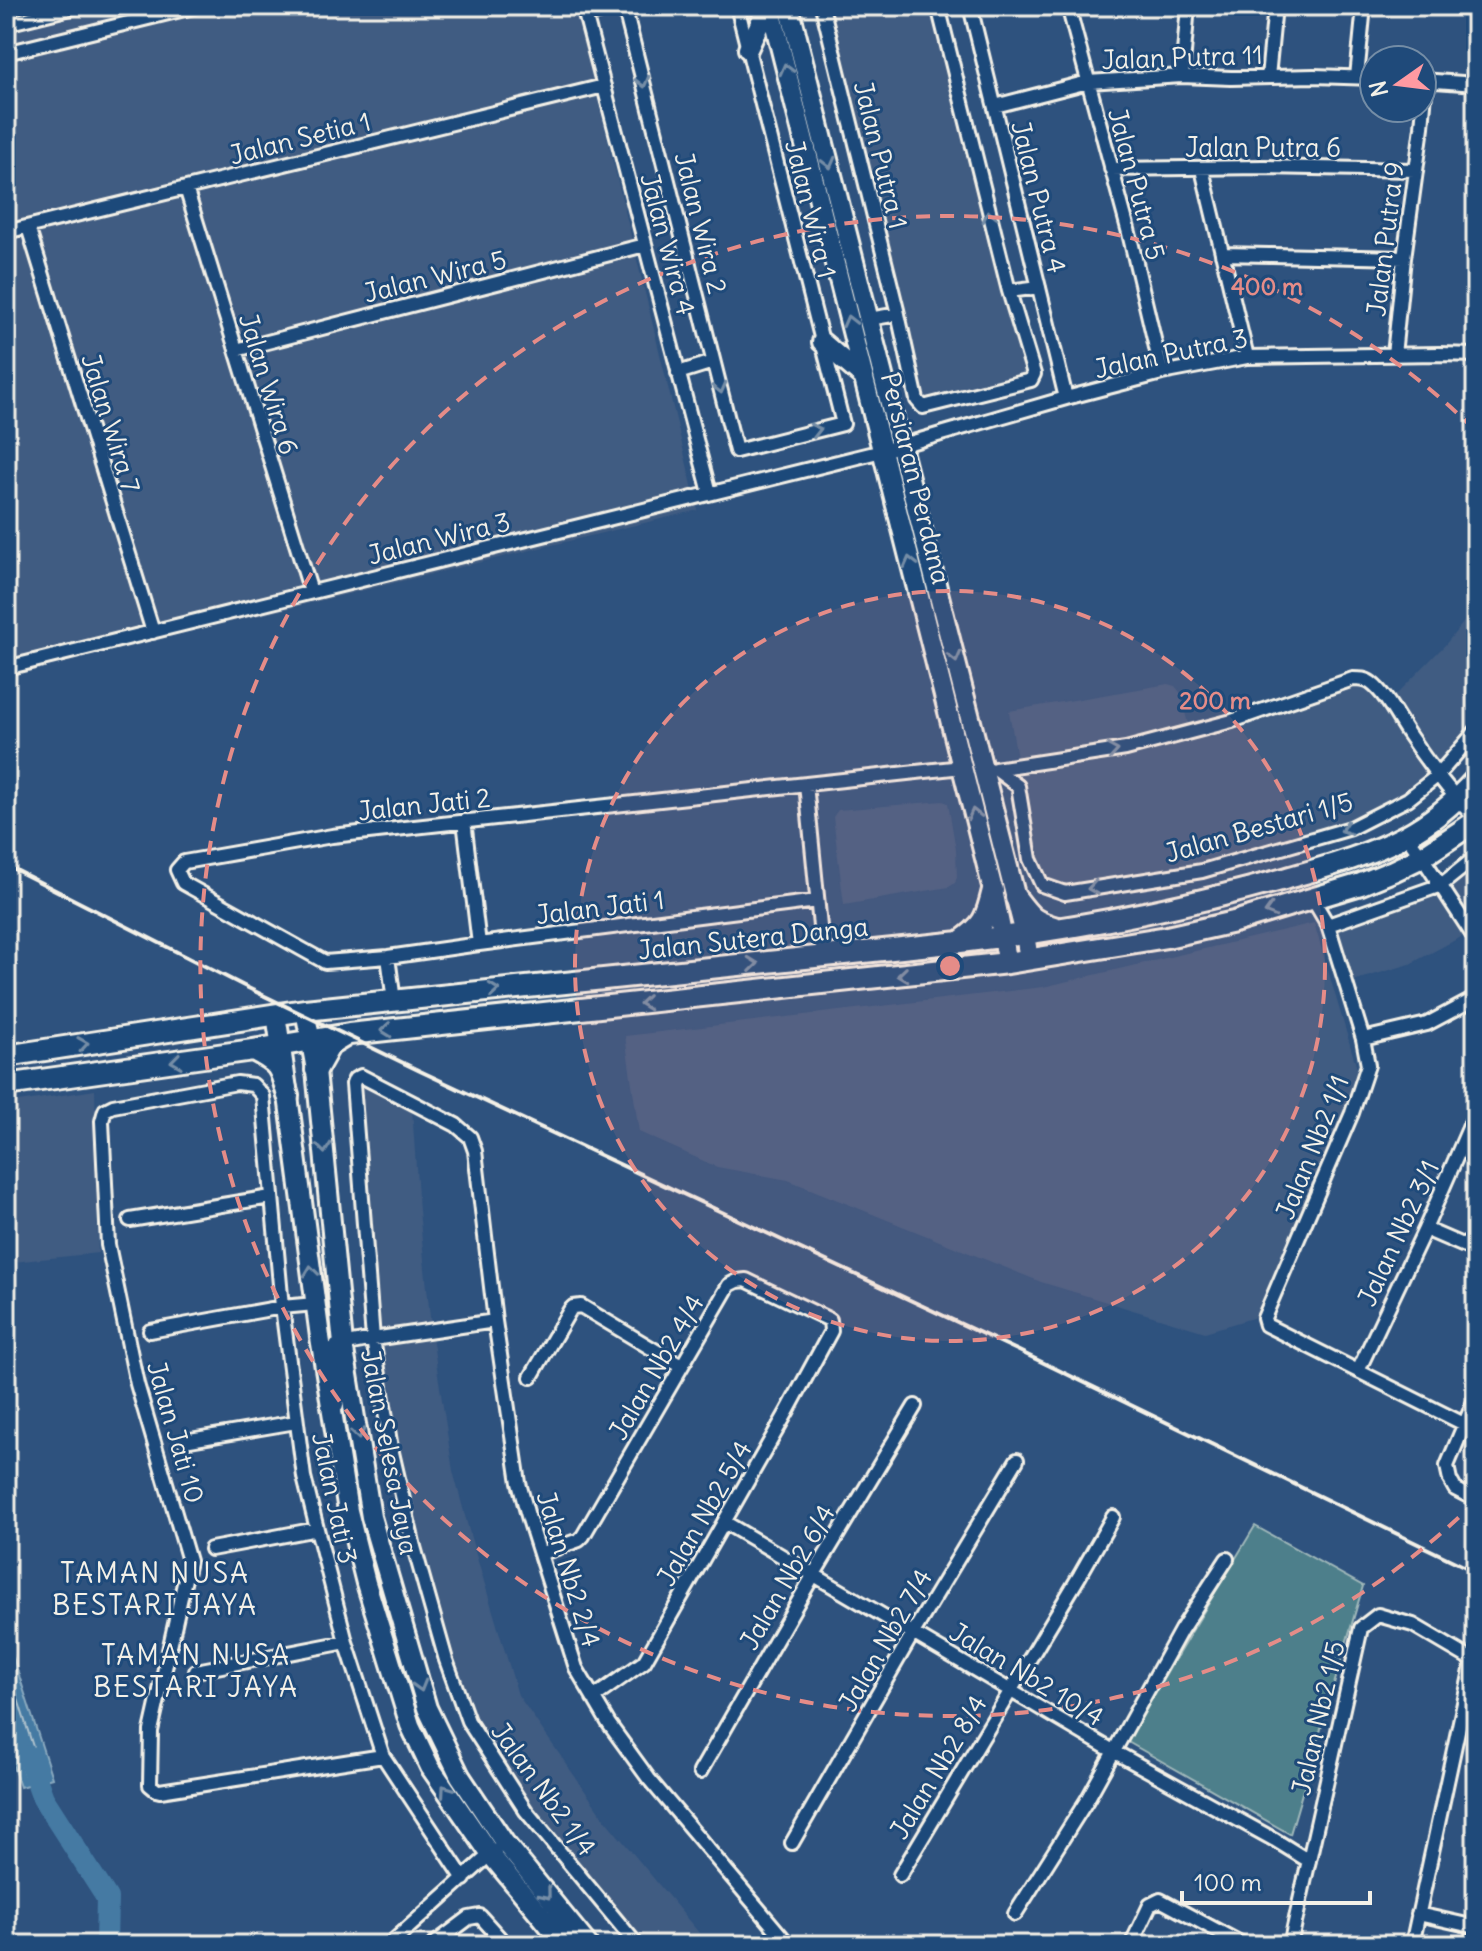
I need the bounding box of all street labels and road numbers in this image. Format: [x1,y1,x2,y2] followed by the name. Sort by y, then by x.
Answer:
[1101,38,1263,76] street label: Jalan Putra 11
[847,78,915,232] street label: Jalan Putra 1
[1101,104,1173,264] street label: Jalan Putra 5
[226,105,374,171] street label: Jalan Setia 1
[1004,117,1074,277] street label: Jalan Putra 4
[1185,131,1341,164] street label: Jalan Putra 6
[778,137,844,281] street label: Jalan Wira 1
[667,149,735,297] street label: Jalan Wira 2
[1359,160,1411,318] street label: Jalan Putra 9
[633,169,703,319] street label: Jalan Wira 4
[360,242,510,310] street label: Jalan Wira 5
[232,309,306,459] street label: Jalan Wira 6
[1091,321,1251,385] street label: Jalan Putra 3
[74,350,148,497] street label: Jalan Wira 7
[874,369,958,587] street label: Persiaran Perdana
[364,504,514,572] street label: Jalan Wira 3
[356,781,492,827] street label: Jalan Jati 2
[1161,784,1357,870] street label: Jalan Bestari 1/5
[534,883,666,931] street label: Jalan Jati 1
[636,910,870,966] street label: Jalan Sutera Danga
[1268,1070,1356,1224] street label: Jalan Nb2 1/1
[1350,1155,1446,1311] street label: Jalan Nb2 3/1
[601,1289,711,1445] street label: Jalan Nb2 4/4
[354,1346,426,1558] street label: Jalan Selesa Jaya
[140,1357,212,1507] street label: Jalan Jati 10
[305,1429,365,1567] street label: Jalan Jati 3
[649,1435,759,1591] street label: Jalan Nb2 5/4
[530,1487,608,1651] street label: Jalan Nb2 2/4
[732,1499,842,1655] street label: Jalan Nb2 6/4
[831,1563,939,1717] street label: Jalan Nb2 7/4
[944,1615,1110,1733] street label: Jalan Nb2 10/4
[1284,1638,1352,1798] street label: Jalan Nb2 1/5
[882,1689,994,1845] street label: Jalan Nb2 8/4
[484,1716,604,1862] street label: Jalan Nb2 1/4

